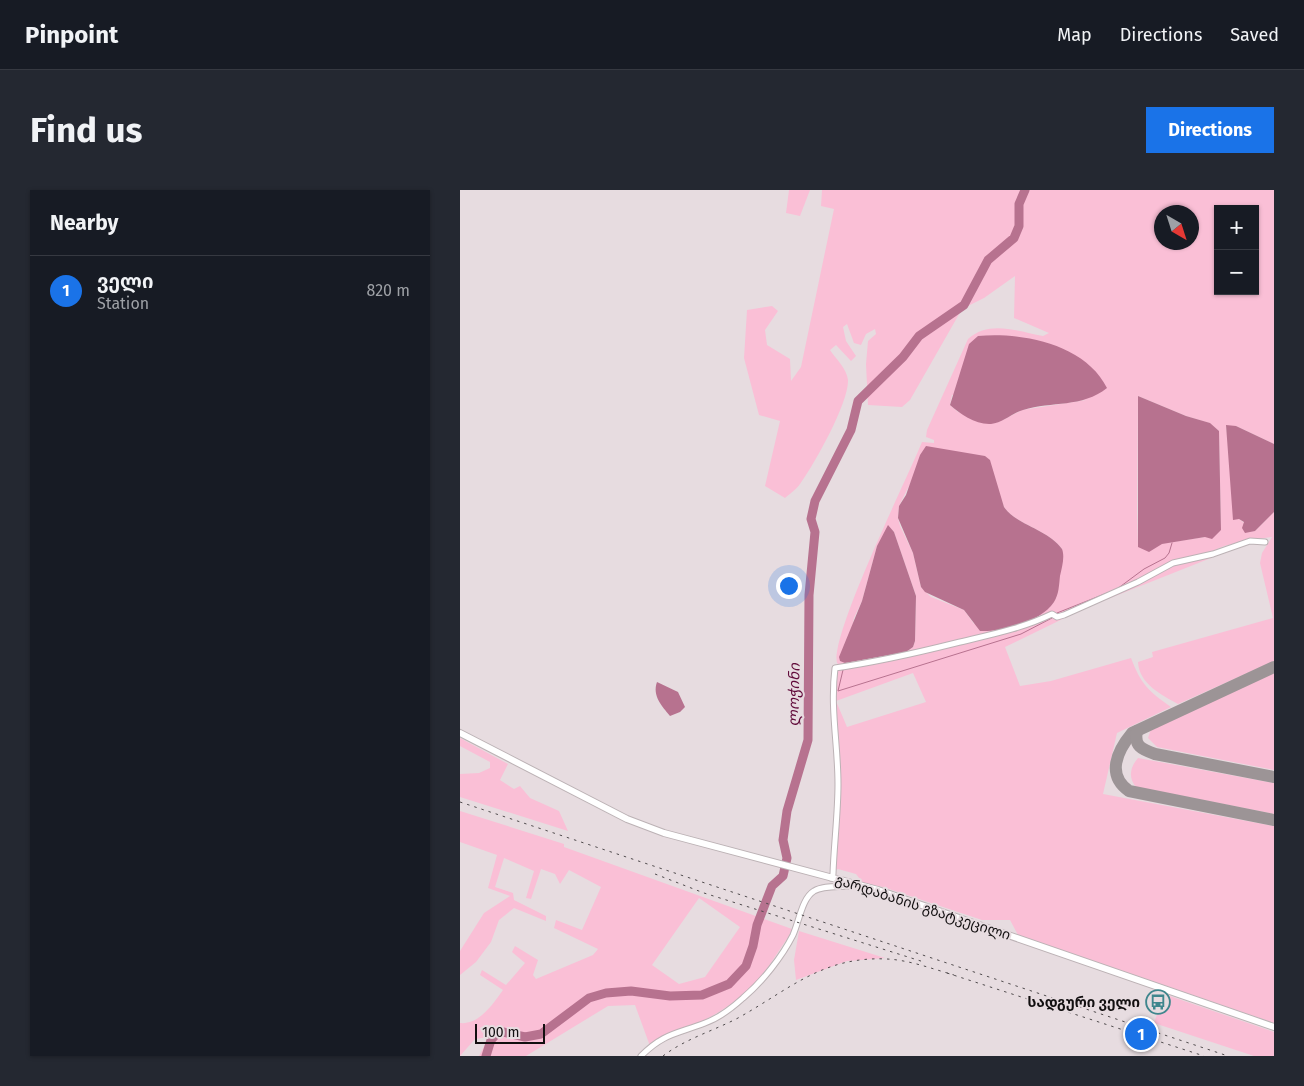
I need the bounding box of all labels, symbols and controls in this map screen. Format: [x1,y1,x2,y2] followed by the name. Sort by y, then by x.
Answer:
[25,21,118,49] text: Pinpoint
[1057,24,1092,46] text: Map
[1120,24,1202,46] text: Directions
[1230,24,1279,46] text: Saved
[1146,107,1274,153] button: Directions
[30,109,142,151] text: Find us
[1154,205,1199,250] north arrow
[1214,205,1259,295] map controls
[1214,205,1259,250] button: +
[50,210,118,236] text: Nearby
[1214,250,1259,295] button: −
[97,270,153,293] text: ველი
[62,281,70,300] text: 1
[367,281,410,300] text: 820 m
[97,294,149,313] text: Station
[776,573,802,599] your location
[784,662,804,727] water label: ლოჭინი
[833,871,1013,944] street label: გარდაბანის გზატკეცილი
[1145,989,1171,1015] bus stop icon: სადგური ველი
[1028,994,1140,1011] place label: სადგური ველი
[1125,1015,1157,1053] pin: 1
[475,1021,545,1044] scale bar
[482,1024,519,1041] text: 100 m

